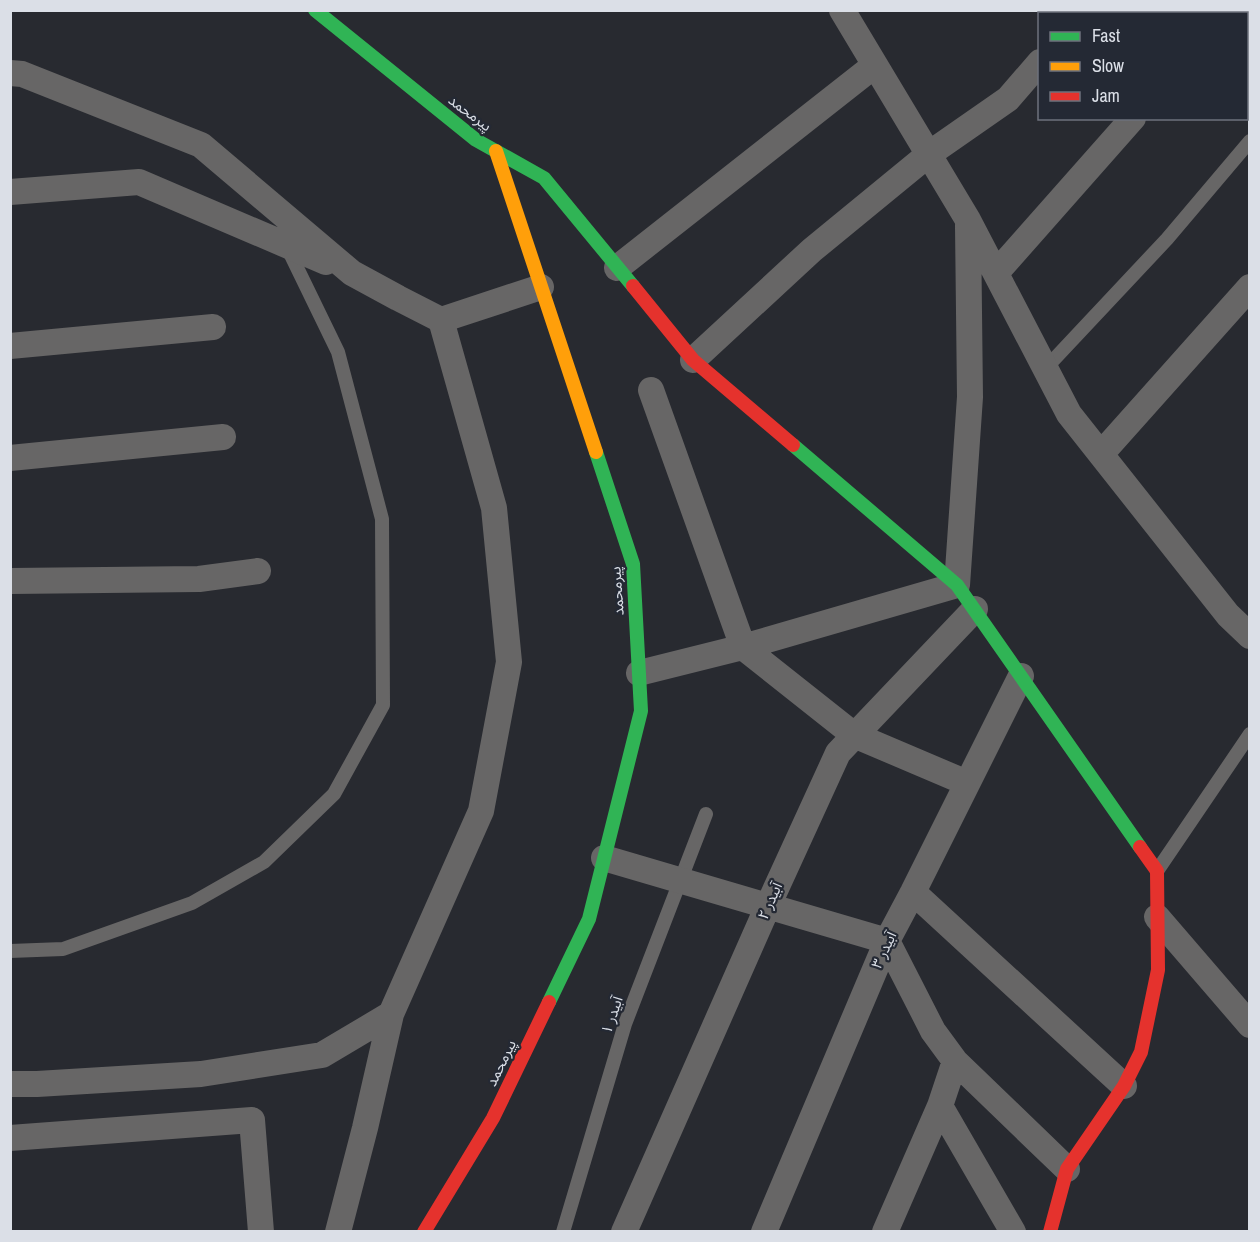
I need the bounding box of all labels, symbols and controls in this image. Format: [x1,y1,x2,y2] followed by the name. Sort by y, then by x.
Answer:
[1038,12,1248,120] legend
[1092,23,1120,48] text: Fast
[1092,53,1124,78] text: Slow
[1092,83,1120,108] text: Jam
[444,89,496,136] street label: پیرمحمد
[604,566,629,616] street label: پیرمحمد
[752,878,787,923] street label: آبیدر ۲
[866,927,901,972] street label: آبیدر ۳
[595,993,628,1037] street label: آبیدر ۱
[480,1036,521,1090] street label: پیرمحمد

